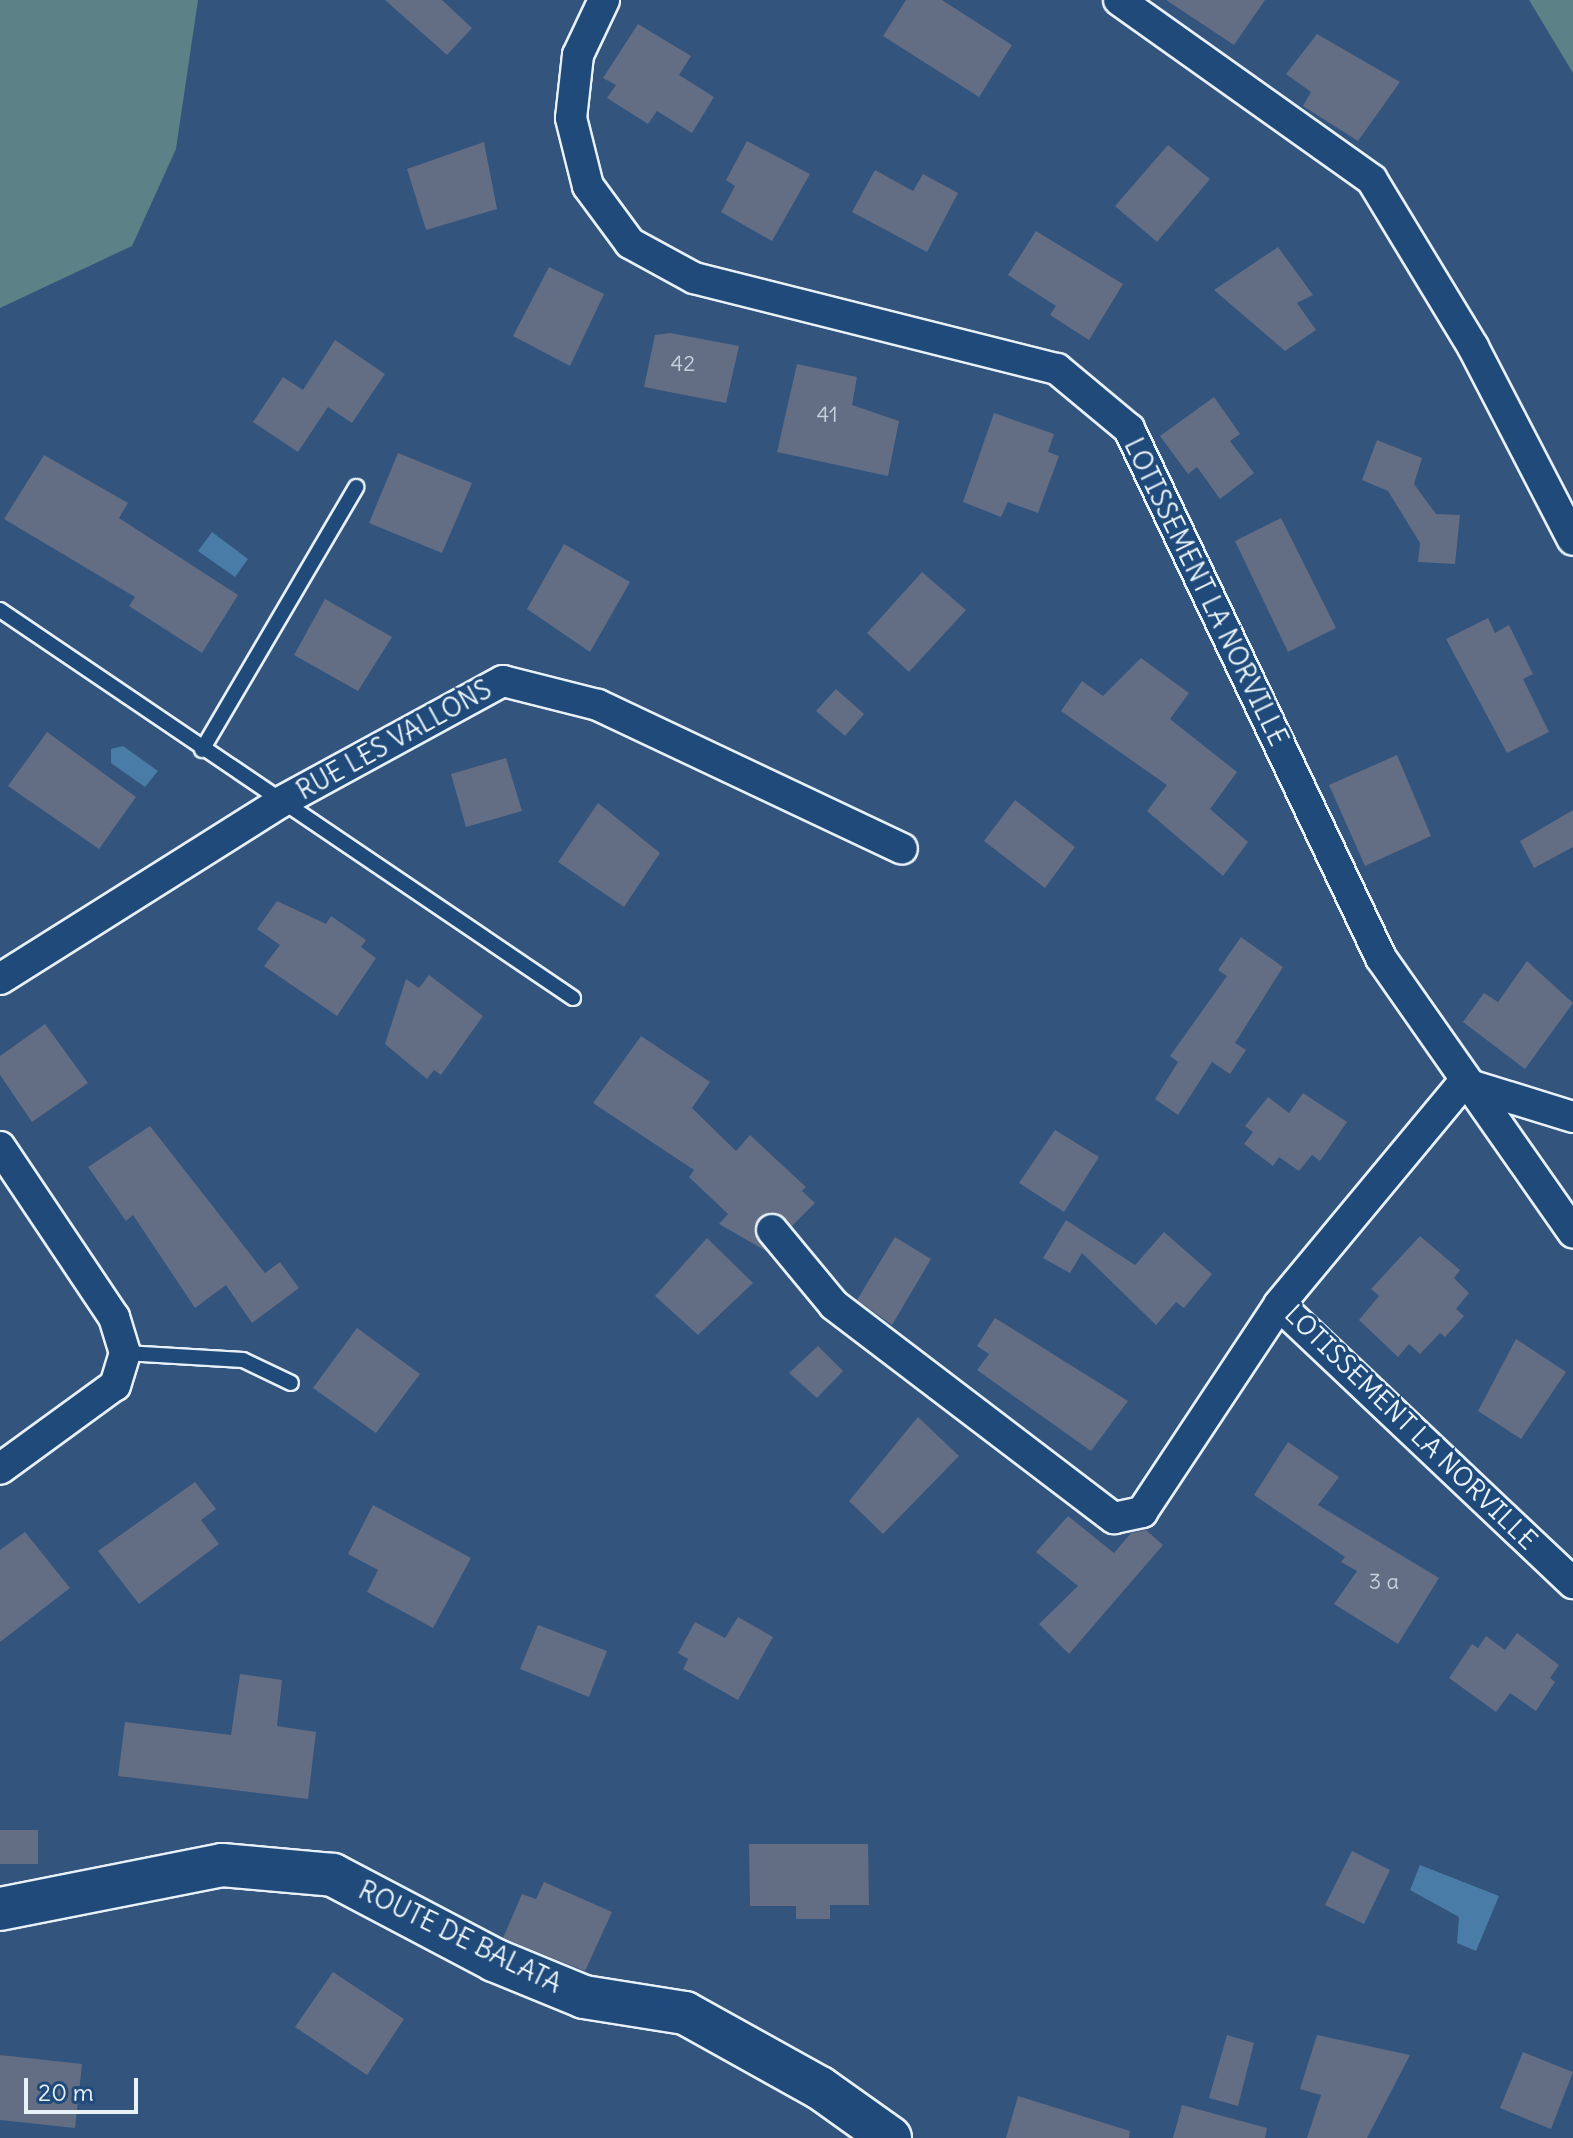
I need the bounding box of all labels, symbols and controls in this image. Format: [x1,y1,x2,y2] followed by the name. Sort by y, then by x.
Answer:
[671,351,695,377] house number: 42
[816,402,838,428] house number: 41
[1118,433,1294,751] street label: LOTISSEMENT LA NORVILLE
[291,674,497,806] street label: RUE LES VALLONS
[1278,1298,1544,1556] street label: LOTISSEMENT LA NORVILLE
[1369,1569,1399,1595] house number: 3 a
[353,1874,567,2000] street label: ROUTE DE BALATA
[28,2062,142,2112] scale bar
[38,2077,94,2107] text: 20 m

